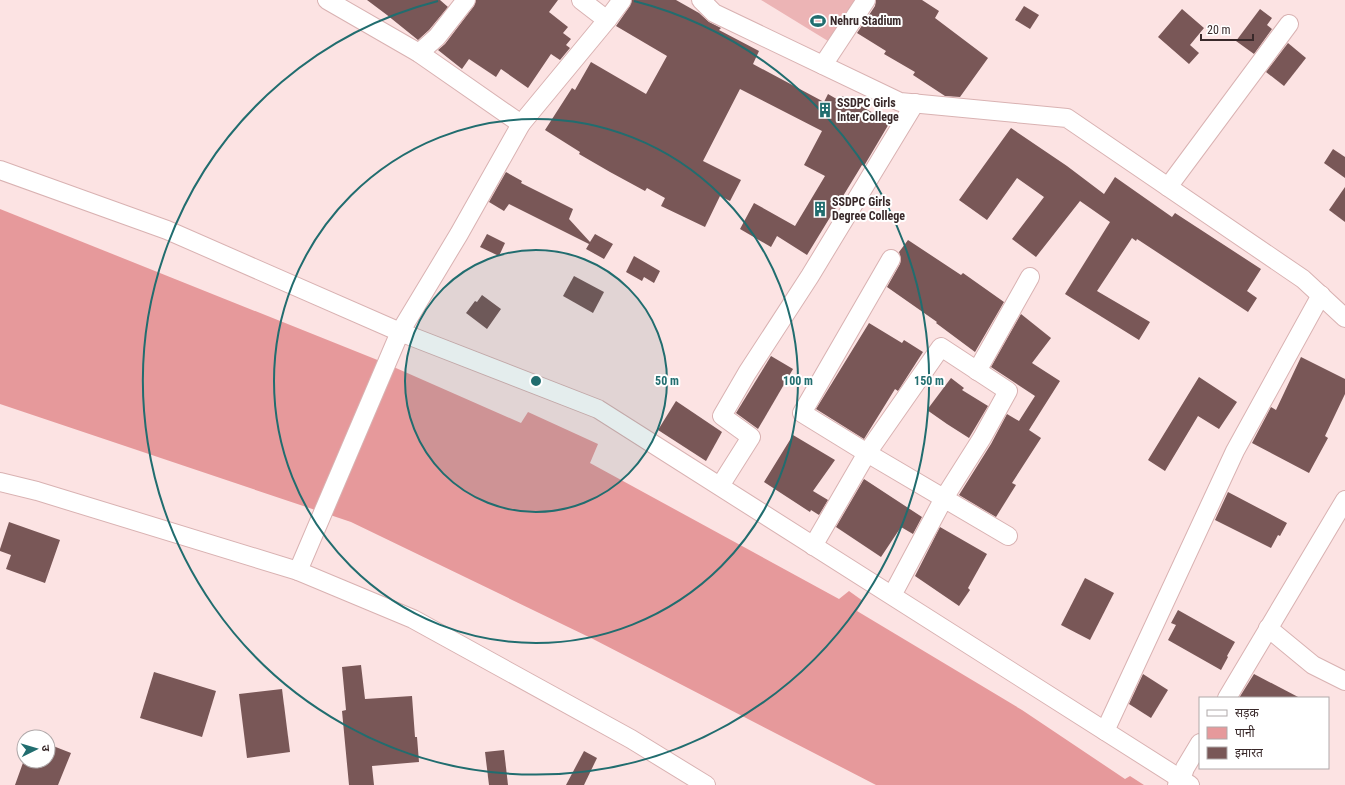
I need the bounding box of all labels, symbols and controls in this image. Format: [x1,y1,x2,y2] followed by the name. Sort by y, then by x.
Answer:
[809,12,827,30] sports icon: Nehru Stadium
[830,14,901,28] place label: Nehru Stadium
[1201,16,1253,42] scale bar
[1207,23,1231,37] text: 20 m
[837,96,899,124] place label: SSDPC Girls Inter College
[816,101,834,119] building icon: SSDPC Girls Inter College
[832,195,905,223] place label: SSDPC Girls Degree College
[811,200,829,218] building icon: SSDPC Girls Degree College
[529,374,543,388] centre of rings
[655,374,679,388] text: 50 m
[783,374,813,388] text: 100 m
[914,374,944,388] text: 150 m
[1199,697,1329,769] legend
[1235,706,1260,720] text: सड़क
[1235,725,1256,740] text: पानी
[16,729,56,769] north arrow
[39,744,52,753] text: उ
[1235,746,1264,760] text: इमारत

